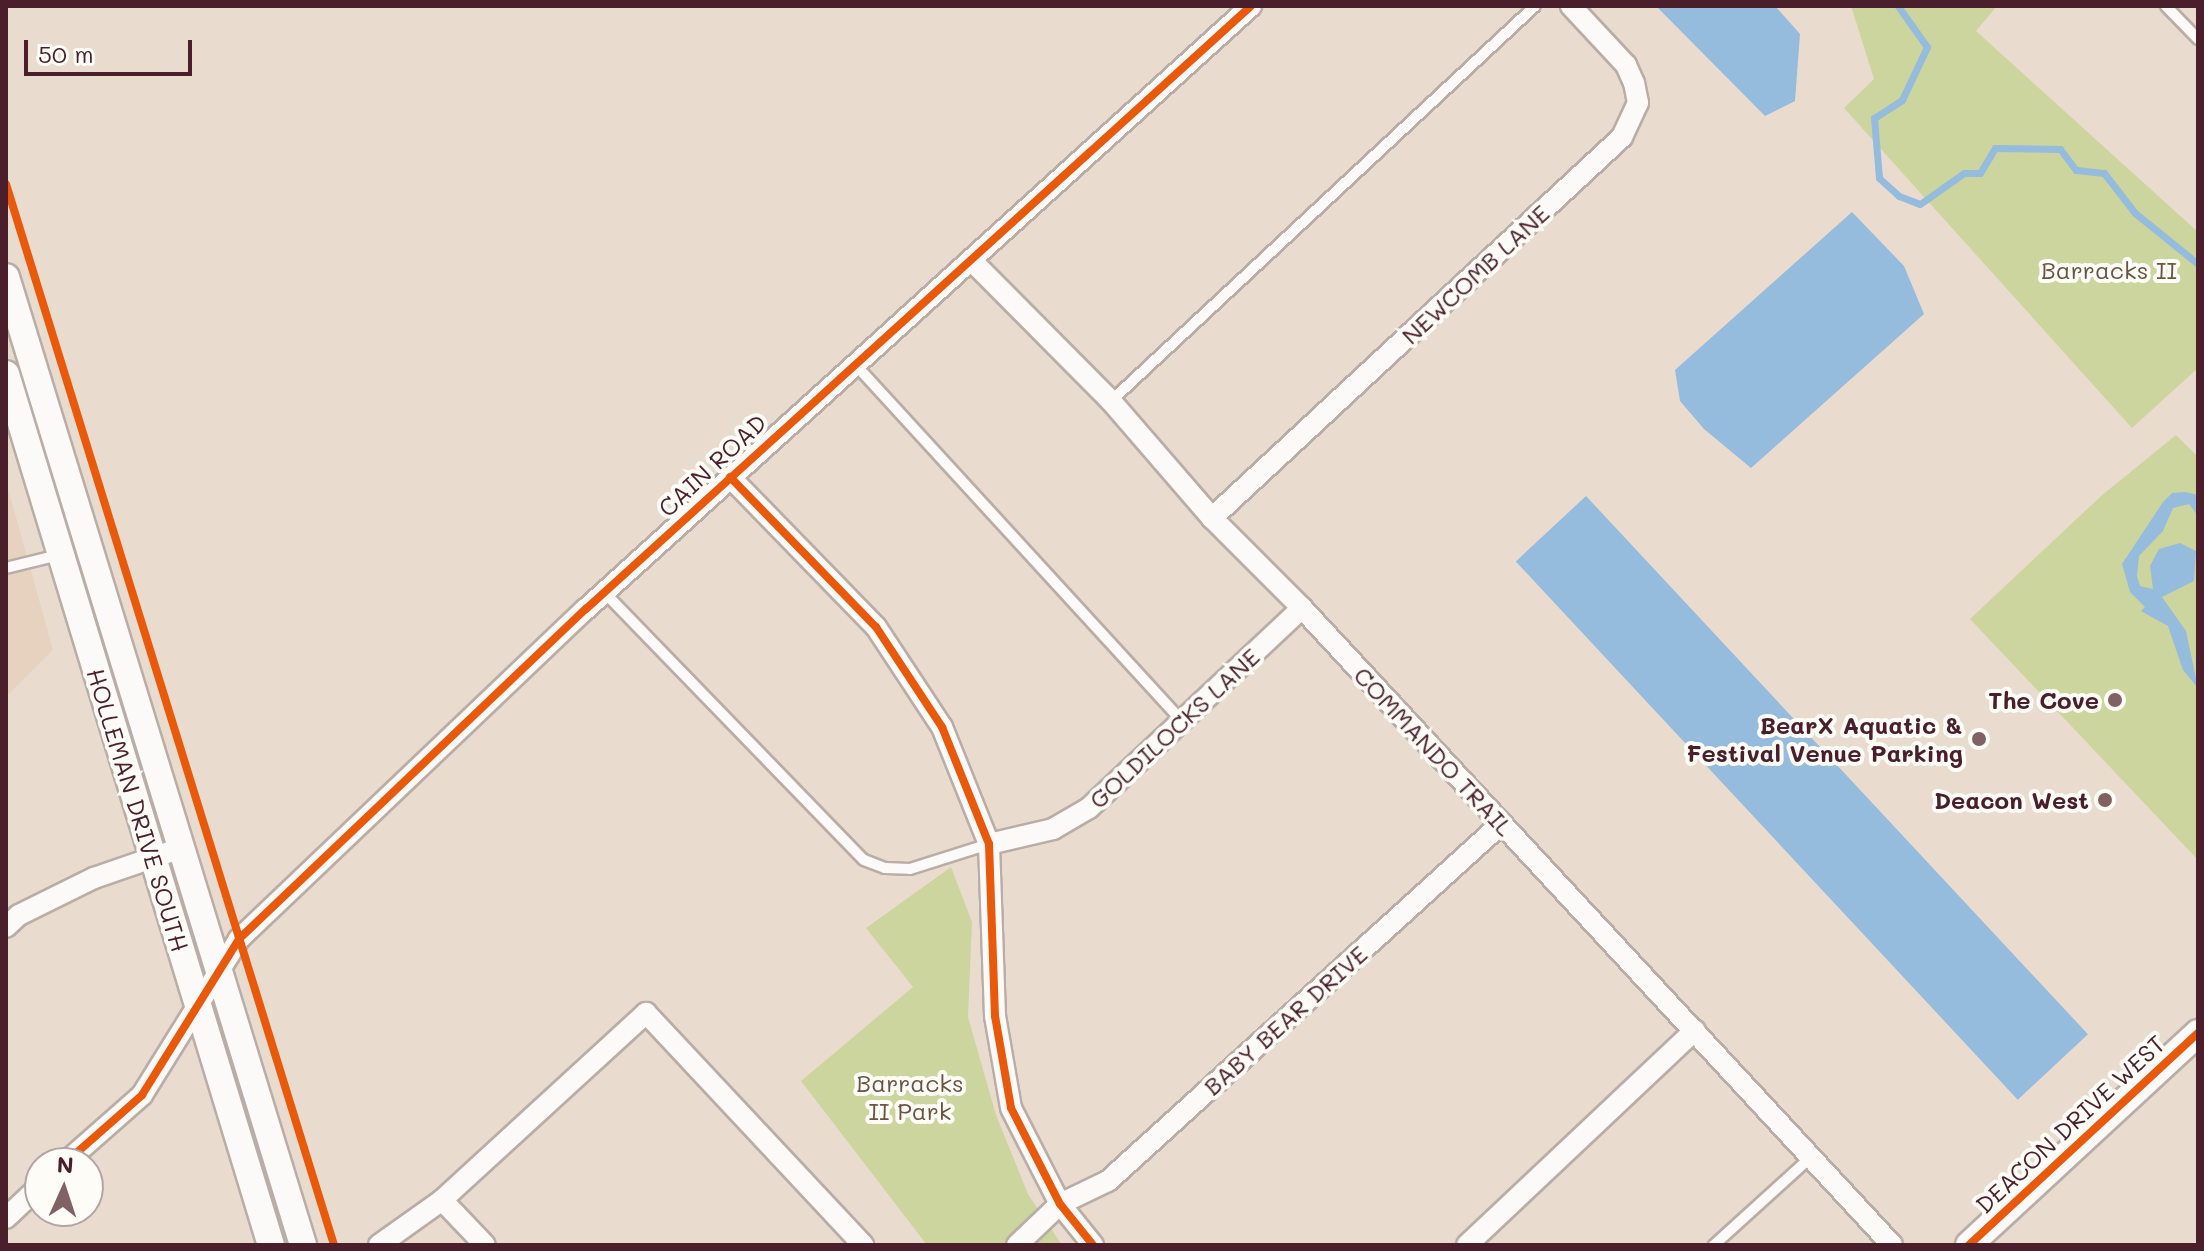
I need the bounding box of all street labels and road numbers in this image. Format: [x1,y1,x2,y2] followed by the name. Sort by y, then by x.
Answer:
[1395,198,1555,350] street label: NEWCOMB LANE
[652,408,772,522] street label: CAIN ROAD
[1083,642,1265,814] street label: GOLDILOCKS LANE
[1348,661,1520,841] street label: COMMANDO TRAIL
[81,665,195,955] street label: HOLLEMAN DRIVE SOUTH
[1197,939,1373,1101] street label: BABY BEAR DRIVE
[1970,1029,2170,1219] street label: DEACON DRIVE WEST

